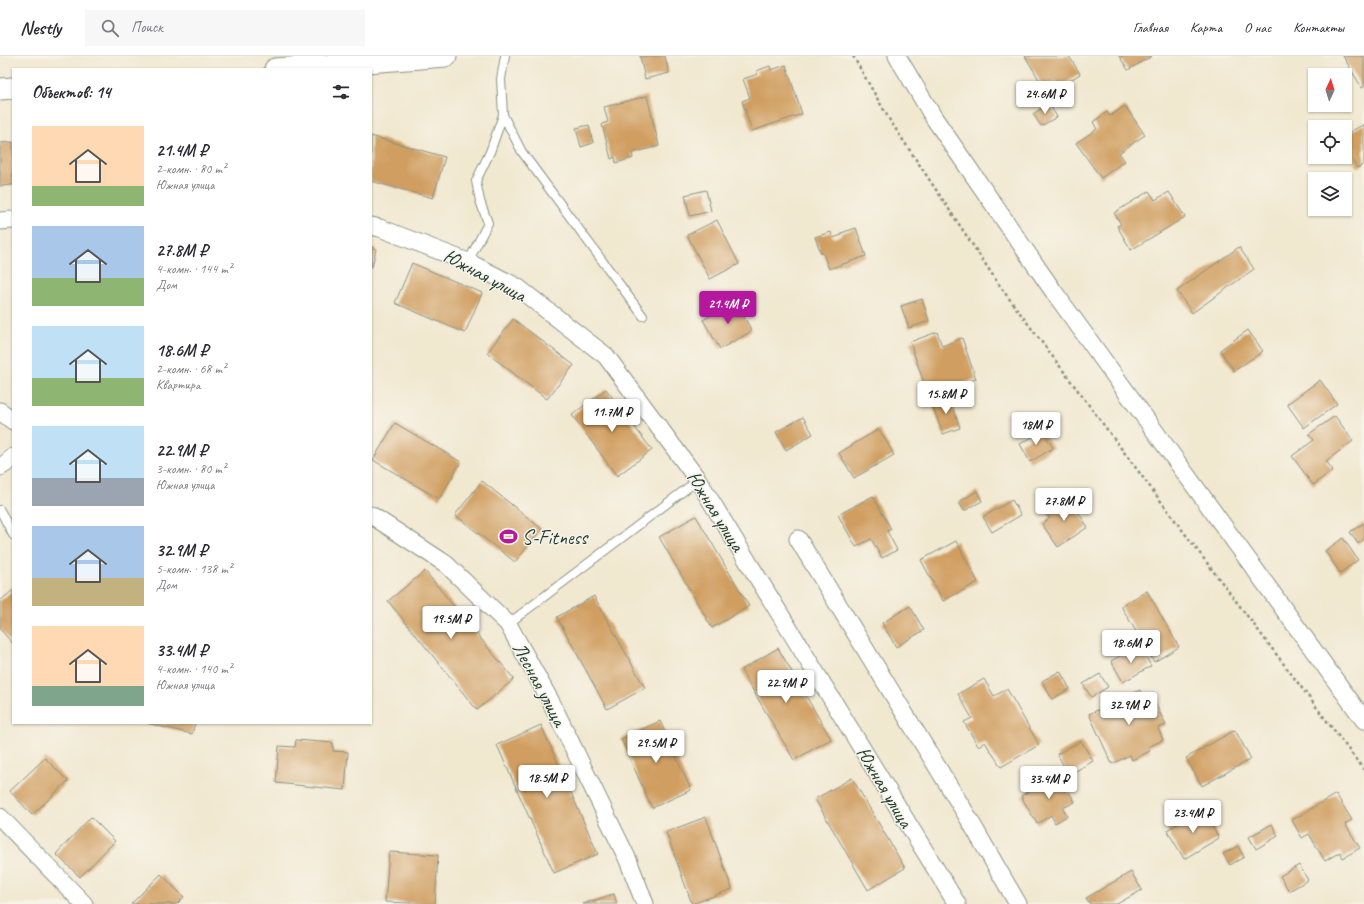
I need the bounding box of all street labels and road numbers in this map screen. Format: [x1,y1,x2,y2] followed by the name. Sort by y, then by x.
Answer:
[439,243,532,309] street label: Южная улица
[681,467,751,558] street label: Южная улица
[507,638,573,732] street label: Лесная улица
[851,742,919,834] street label: Южная улица

